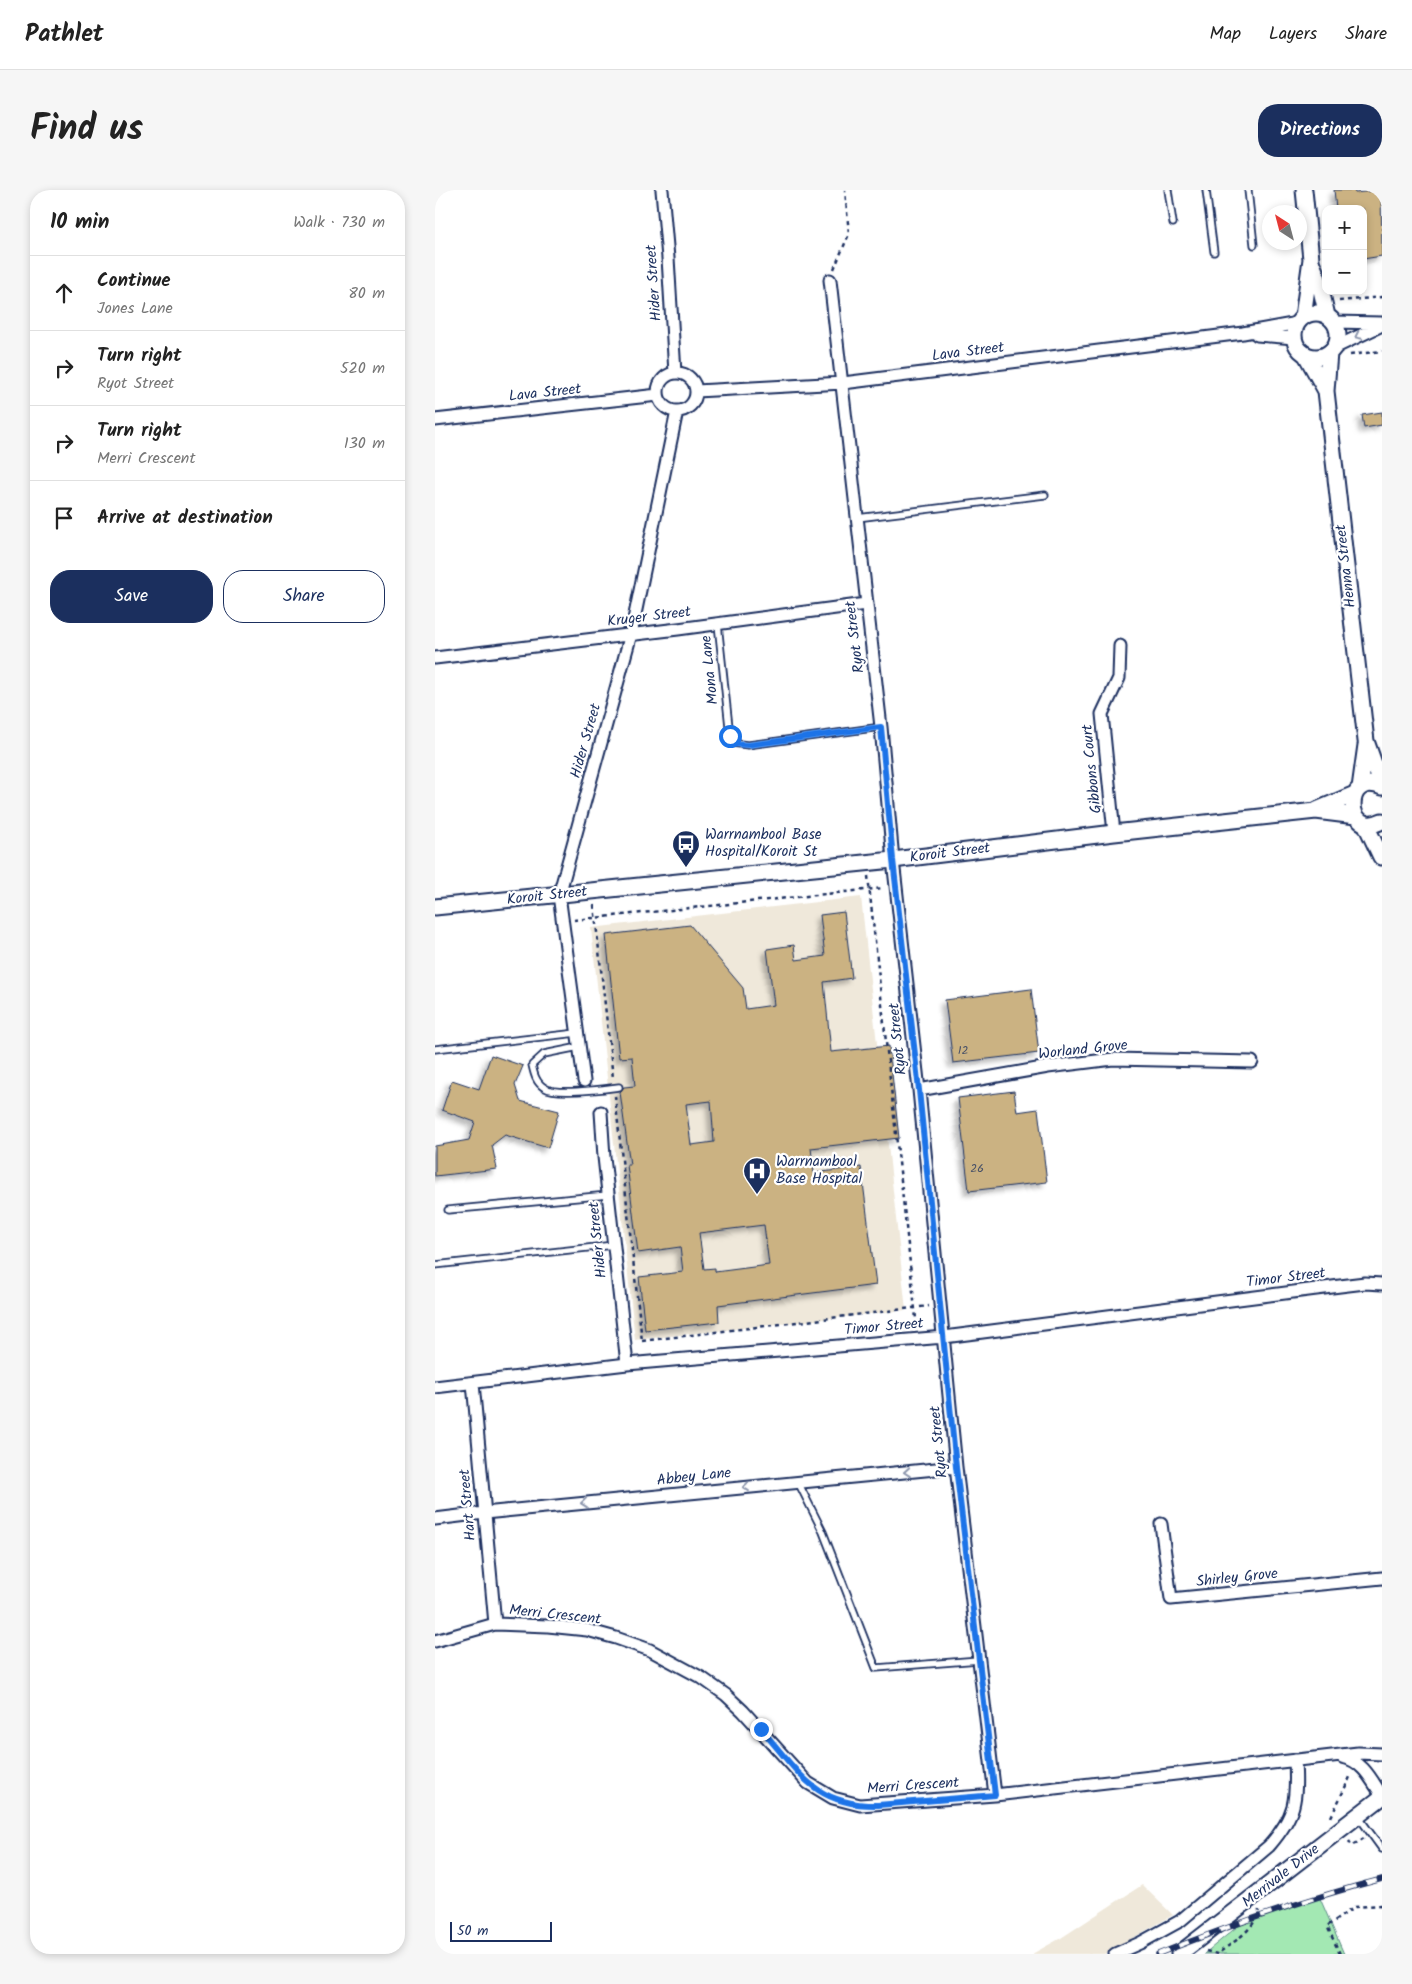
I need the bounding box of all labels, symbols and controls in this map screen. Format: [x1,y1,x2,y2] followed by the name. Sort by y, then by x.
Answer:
[25,15,104,54] text: Pathlet
[1210,20,1241,49] text: Map
[1269,20,1317,49] text: Layers
[1345,20,1387,49] text: Share
[30,102,143,158] text: Find us
[1258,104,1382,157] button: Directions
[1262,205,1307,250] north arrow
[1322,205,1367,295] map controls
[1322,205,1367,250] button: +
[50,206,110,239] text: 10 min
[293,210,385,235] text: Walk · 730 m
[639,244,669,322] street label: Hider Street
[1322,250,1367,295] button: −
[97,266,170,296] text: Continue
[50,279,78,307] icon: ahead
[348,281,385,306] text: 80 m
[97,296,173,321] text: Jones Lane
[1354,330,1363,341] one-way arrow
[930,336,1006,368] street label: Lava Street
[97,341,182,371] text: Turn right
[50,354,78,382] icon: right
[340,356,385,381] text: 520 m
[97,371,174,396] text: Ryot Street
[508,377,583,409] street label: Lava Street
[97,416,182,446] text: Turn right
[50,429,78,457] icon: right
[344,431,385,456] text: 130 m
[97,446,196,471] text: Merri Crescent
[97,503,273,533] text: Arrive at destination
[50,504,78,532] icon: arrive
[1329,523,1363,609] street label: Henna Street
[50,570,213,623] button: Save
[223,570,385,623] button: Share
[839,599,871,674] street label: Ryot Street
[606,600,692,634] street label: Kruger Street
[694,634,726,706] street label: Mona Lane
[564,701,608,781] street label: Hider Street
[1075,723,1109,815] street label: Gibbons Court
[719,725,742,748] route start
[705,823,822,864] place label: Warrnambool Base Hospital/Koroit St
[671,829,701,868] bus stop icon: Warrnambool Base Hospital/Koroit St
[908,836,992,870] street label: Koroit Street
[506,880,589,912] street label: Koroit Street
[882,1002,914,1076] street label: Ryot Street
[1037,1033,1129,1067] street label: Worland Grove
[958,1041,968,1060] house number: 12
[776,1150,863,1191] place label: Warrnambool Base Hospital
[742,1156,772,1195] hospital icon: Warrnambool Base Hospital
[970,1159,984,1178] house number: 26
[582,1200,614,1279] street label: Hider Street
[1245,1261,1327,1295] street label: Timor Street
[843,1312,925,1342] street label: Timor Street
[923,1405,955,1479] street label: Ryot Street
[656,1461,733,1493] street label: Abbey Lane
[903,1466,911,1477] one-way arrow
[453,1468,483,1542] street label: Hart Street
[741,1482,749,1493] one-way arrow
[580,1497,588,1508] one-way arrow
[1195,1562,1279,1594] street label: Shirley Grove
[508,1598,602,1632] street label: Merri Crescent
[750,1718,773,1741] route end
[866,1771,960,1801] street label: Merri Crescent
[1237,1838,1325,1914] street label: Merrivale Drive
[450,1919,553,1942] scale bar
[457,1920,488,1942] text: 50 m

